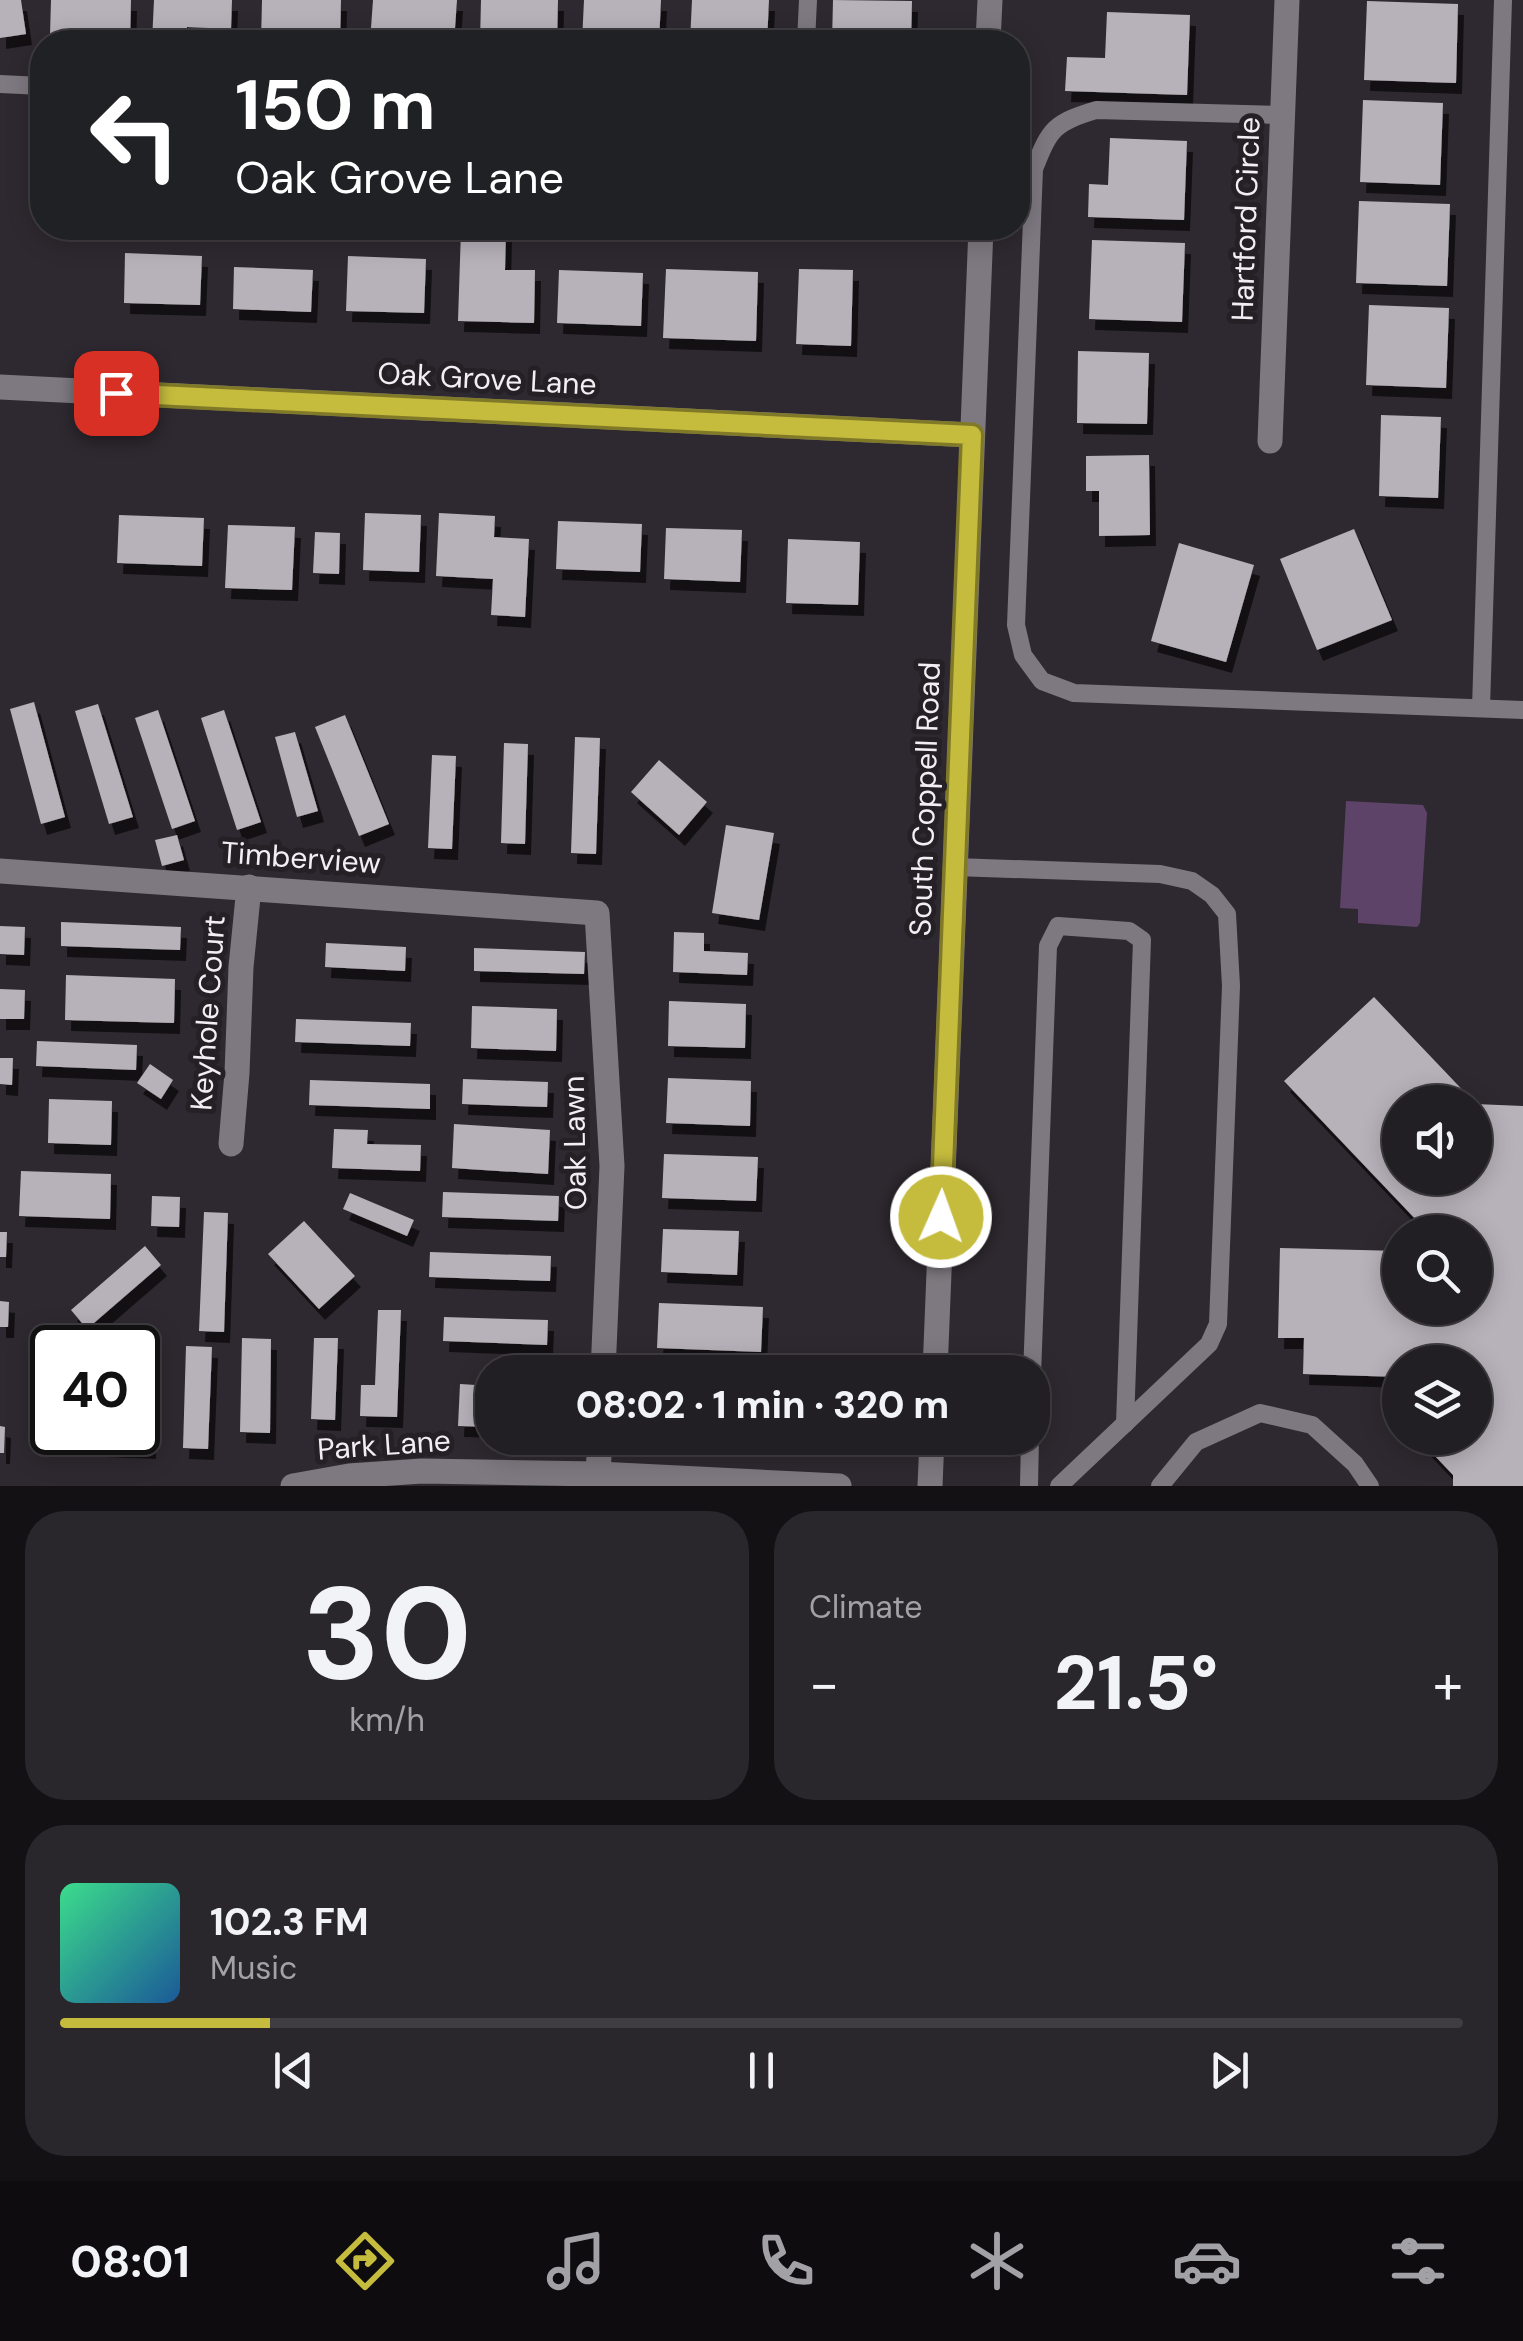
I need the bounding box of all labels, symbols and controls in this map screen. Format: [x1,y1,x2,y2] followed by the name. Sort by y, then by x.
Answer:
[235,60,436,151] text: 150 m
[70,70,200,200] icon: left
[1222,116,1269,322] street label: Hartford Circle
[235,148,564,207] text: Oak Grove Lane
[74,351,159,436] pin
[376,353,598,404] street label: Oak Grove Lane
[89,366,144,421] icon: arrive
[900,661,949,937] street label: South Coppell Road
[220,832,382,883] street label: Timberview
[181,914,234,1112] street label: Keyhole Court
[554,1075,595,1211] street label: Oak Lawn
[1382,1085,1492,1455] map controls
[1382,1085,1492,1195] button: sound
[889,1165,993,1269] position arrow
[1382,1215,1492,1325] button: search
[30,1325,160,1455] speed limit sign: 40
[1382,1345,1492,1455] button: layers
[576,1380,949,1430] text: 08:02 · 1 min · 320 m
[316,1420,452,1469] street label: Park Lane
[302,1549,472,1718] text: 30
[809,1586,923,1628] text: Climate
[1054,1635,1218,1732] text: 21.5°
[809,1648,839,1720] text: −
[1433,1648,1463,1720] text: +
[349,1699,425,1741] text: km/h
[210,1897,369,1947] text: 102.3 FM
[210,1947,297,1989] text: Music
[266,2043,321,2098] icon: previous
[734,2043,789,2098] icon: pause
[1202,2043,1257,2098] icon: next
[330,2226,400,2296] icon: directions
[541,2226,611,2296] icon: music
[751,2226,821,2296] icon: phone
[962,2226,1032,2296] icon: climate
[1172,2226,1242,2296] icon: car
[1383,2226,1453,2296] icon: filters
[70,2232,190,2291] text: 08:01

